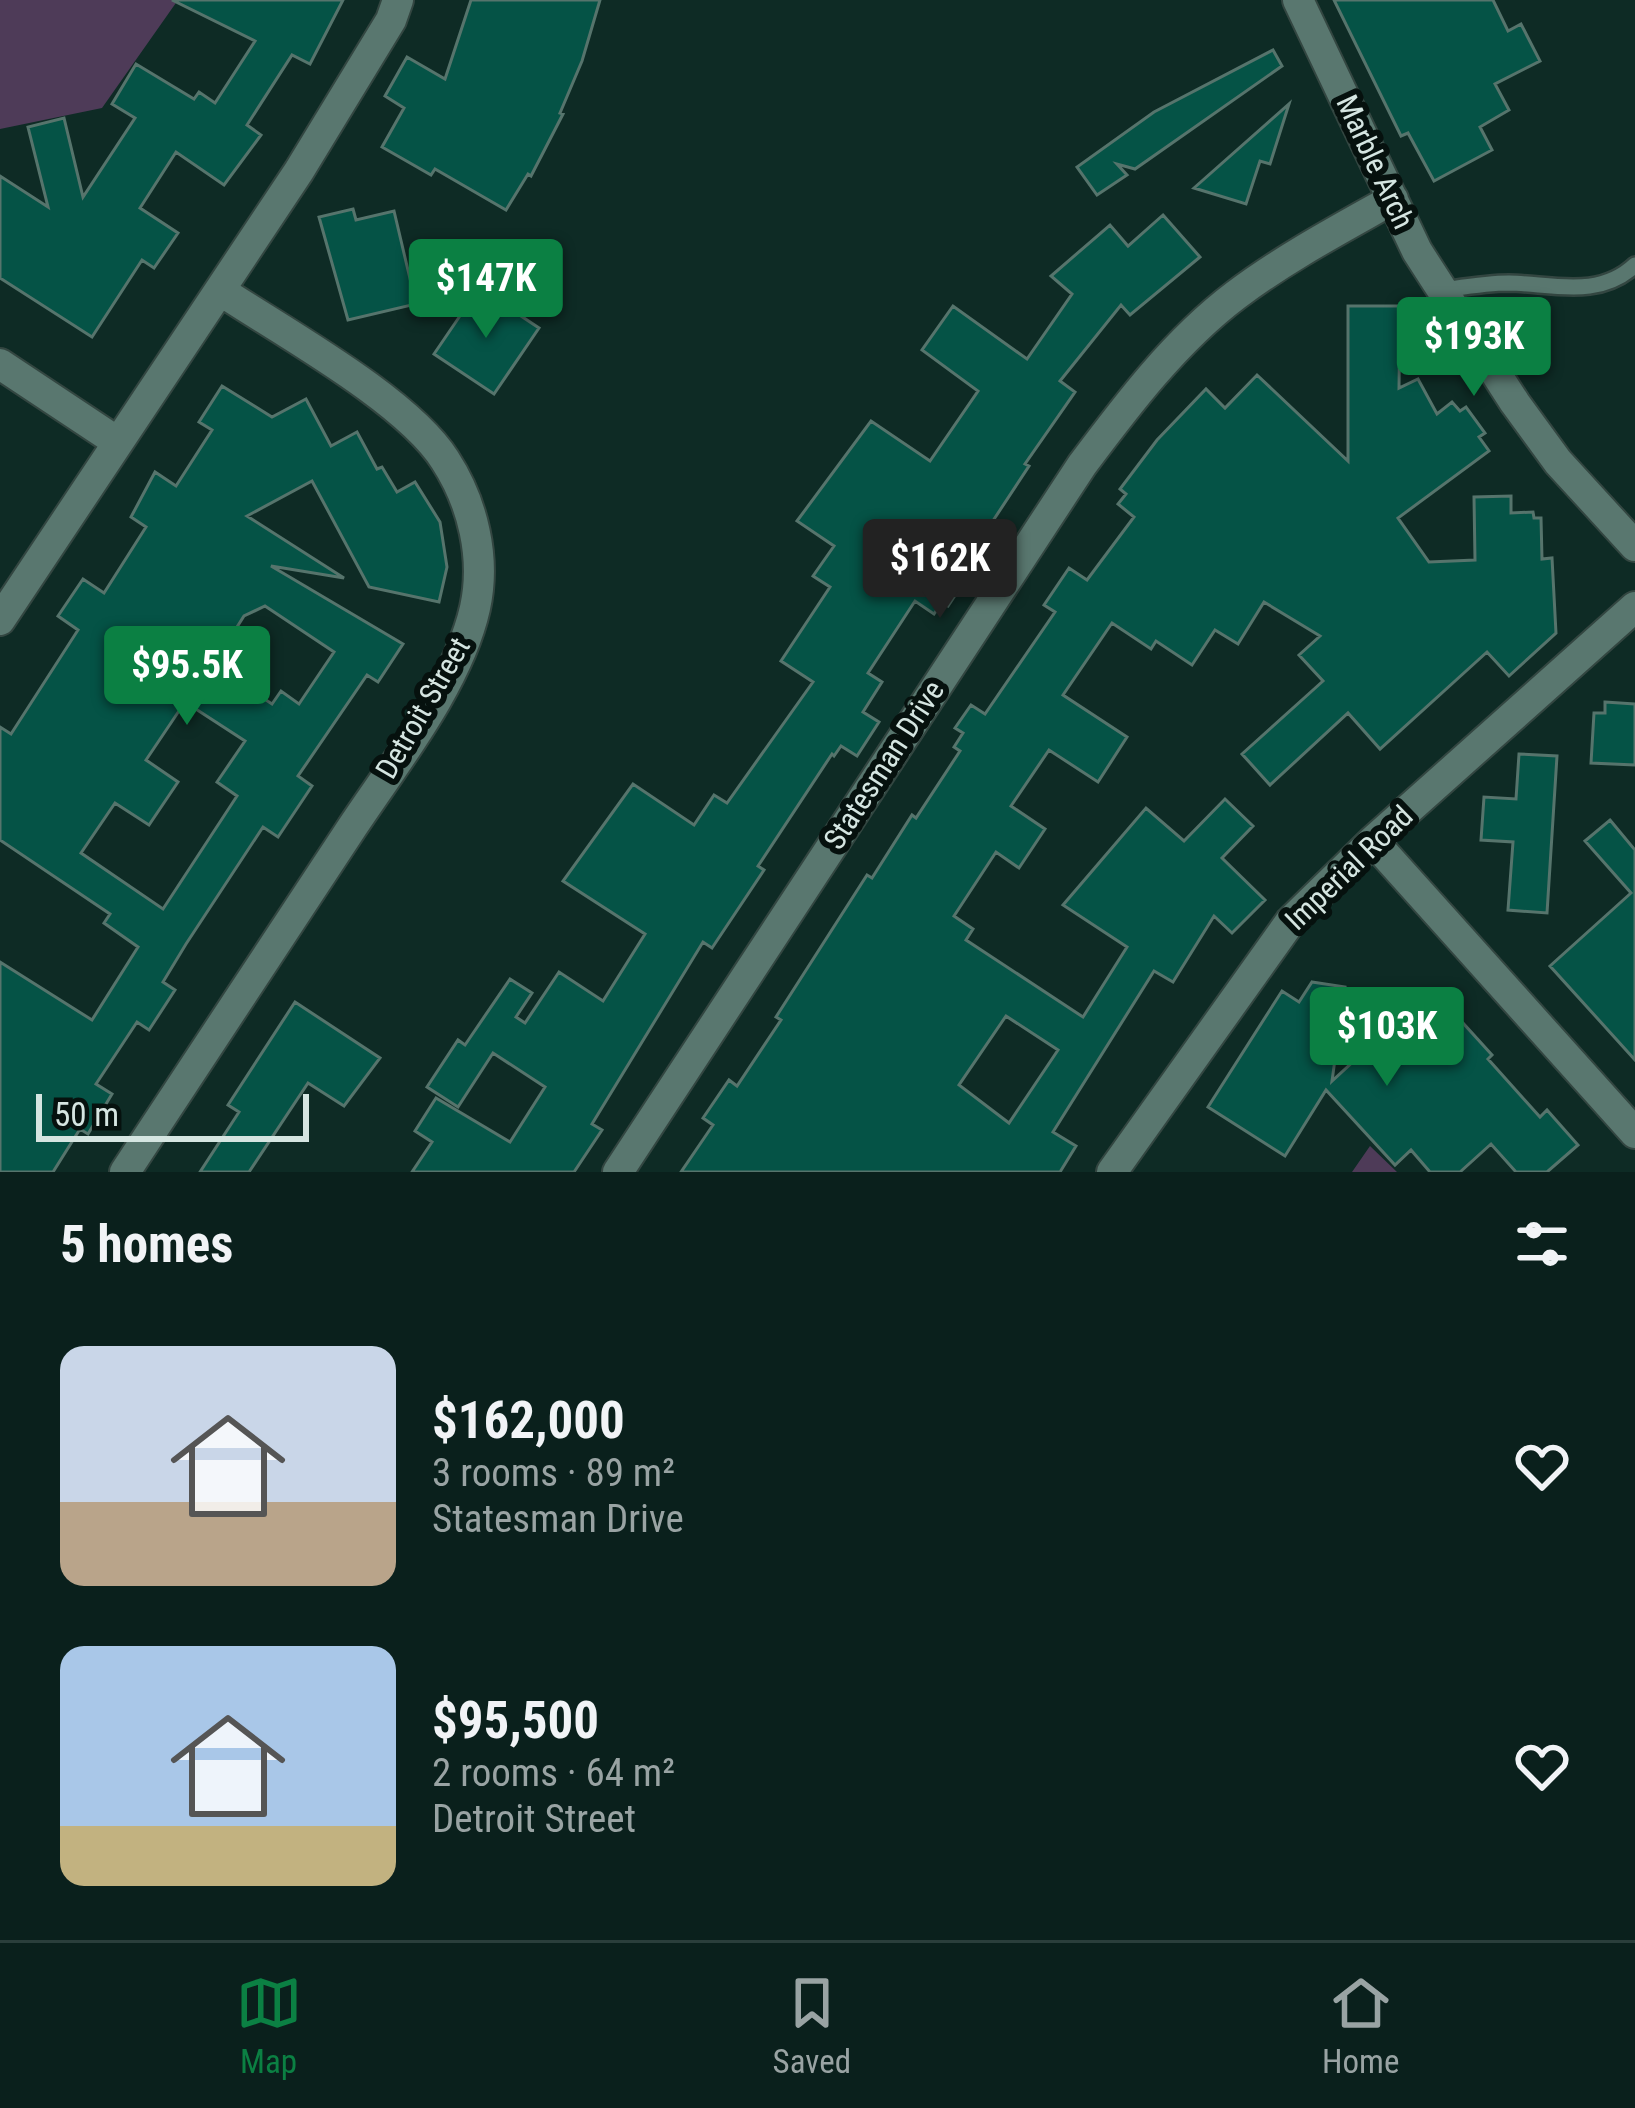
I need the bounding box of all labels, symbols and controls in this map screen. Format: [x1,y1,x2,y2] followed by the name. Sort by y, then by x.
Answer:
[1329,89,1422,234] street label: Marble Arch
[402,239,570,341] pin: $147K
[436,255,536,301] text: $147K
[1390,297,1558,399] pin: $193K
[1424,313,1524,359] text: $193K
[856,519,1024,621] pin: $162K
[890,535,990,581] text: $162K
[89,626,285,728] pin: $95.5K
[368,631,477,784] street label: Detroit Street
[131,642,243,688] text: $95.5K
[816,674,951,855] street label: Statesman Drive
[1278,798,1420,937] street label: Imperial Road
[1303,987,1471,1089] pin: $103K
[1337,1003,1437,1049] text: $103K
[36,1088,309,1141] scale bar
[54,1095,119,1134] text: 50 m
[1509,1211,1575,1277] icon: filters
[60,1215,233,1274] text: 5 homes
[432,1391,625,1450] text: $162,000
[156,1394,300,1538] icon: home
[1509,1433,1575,1499] icon: heart
[432,1450,675,1496] text: 3 rooms · 89 m²
[432,1496,684,1542] text: Statesman Drive
[432,1691,599,1750] text: $95,500
[156,1694,300,1838] icon: home
[1509,1733,1575,1799] icon: heart
[432,1750,675,1796] text: 2 rooms · 64 m²
[432,1796,636,1842] text: Detroit Street
[236,1970,302,2081] tab: Map
[773,1970,851,2081] tab: Saved
[1322,1970,1399,2081] tab: Home

